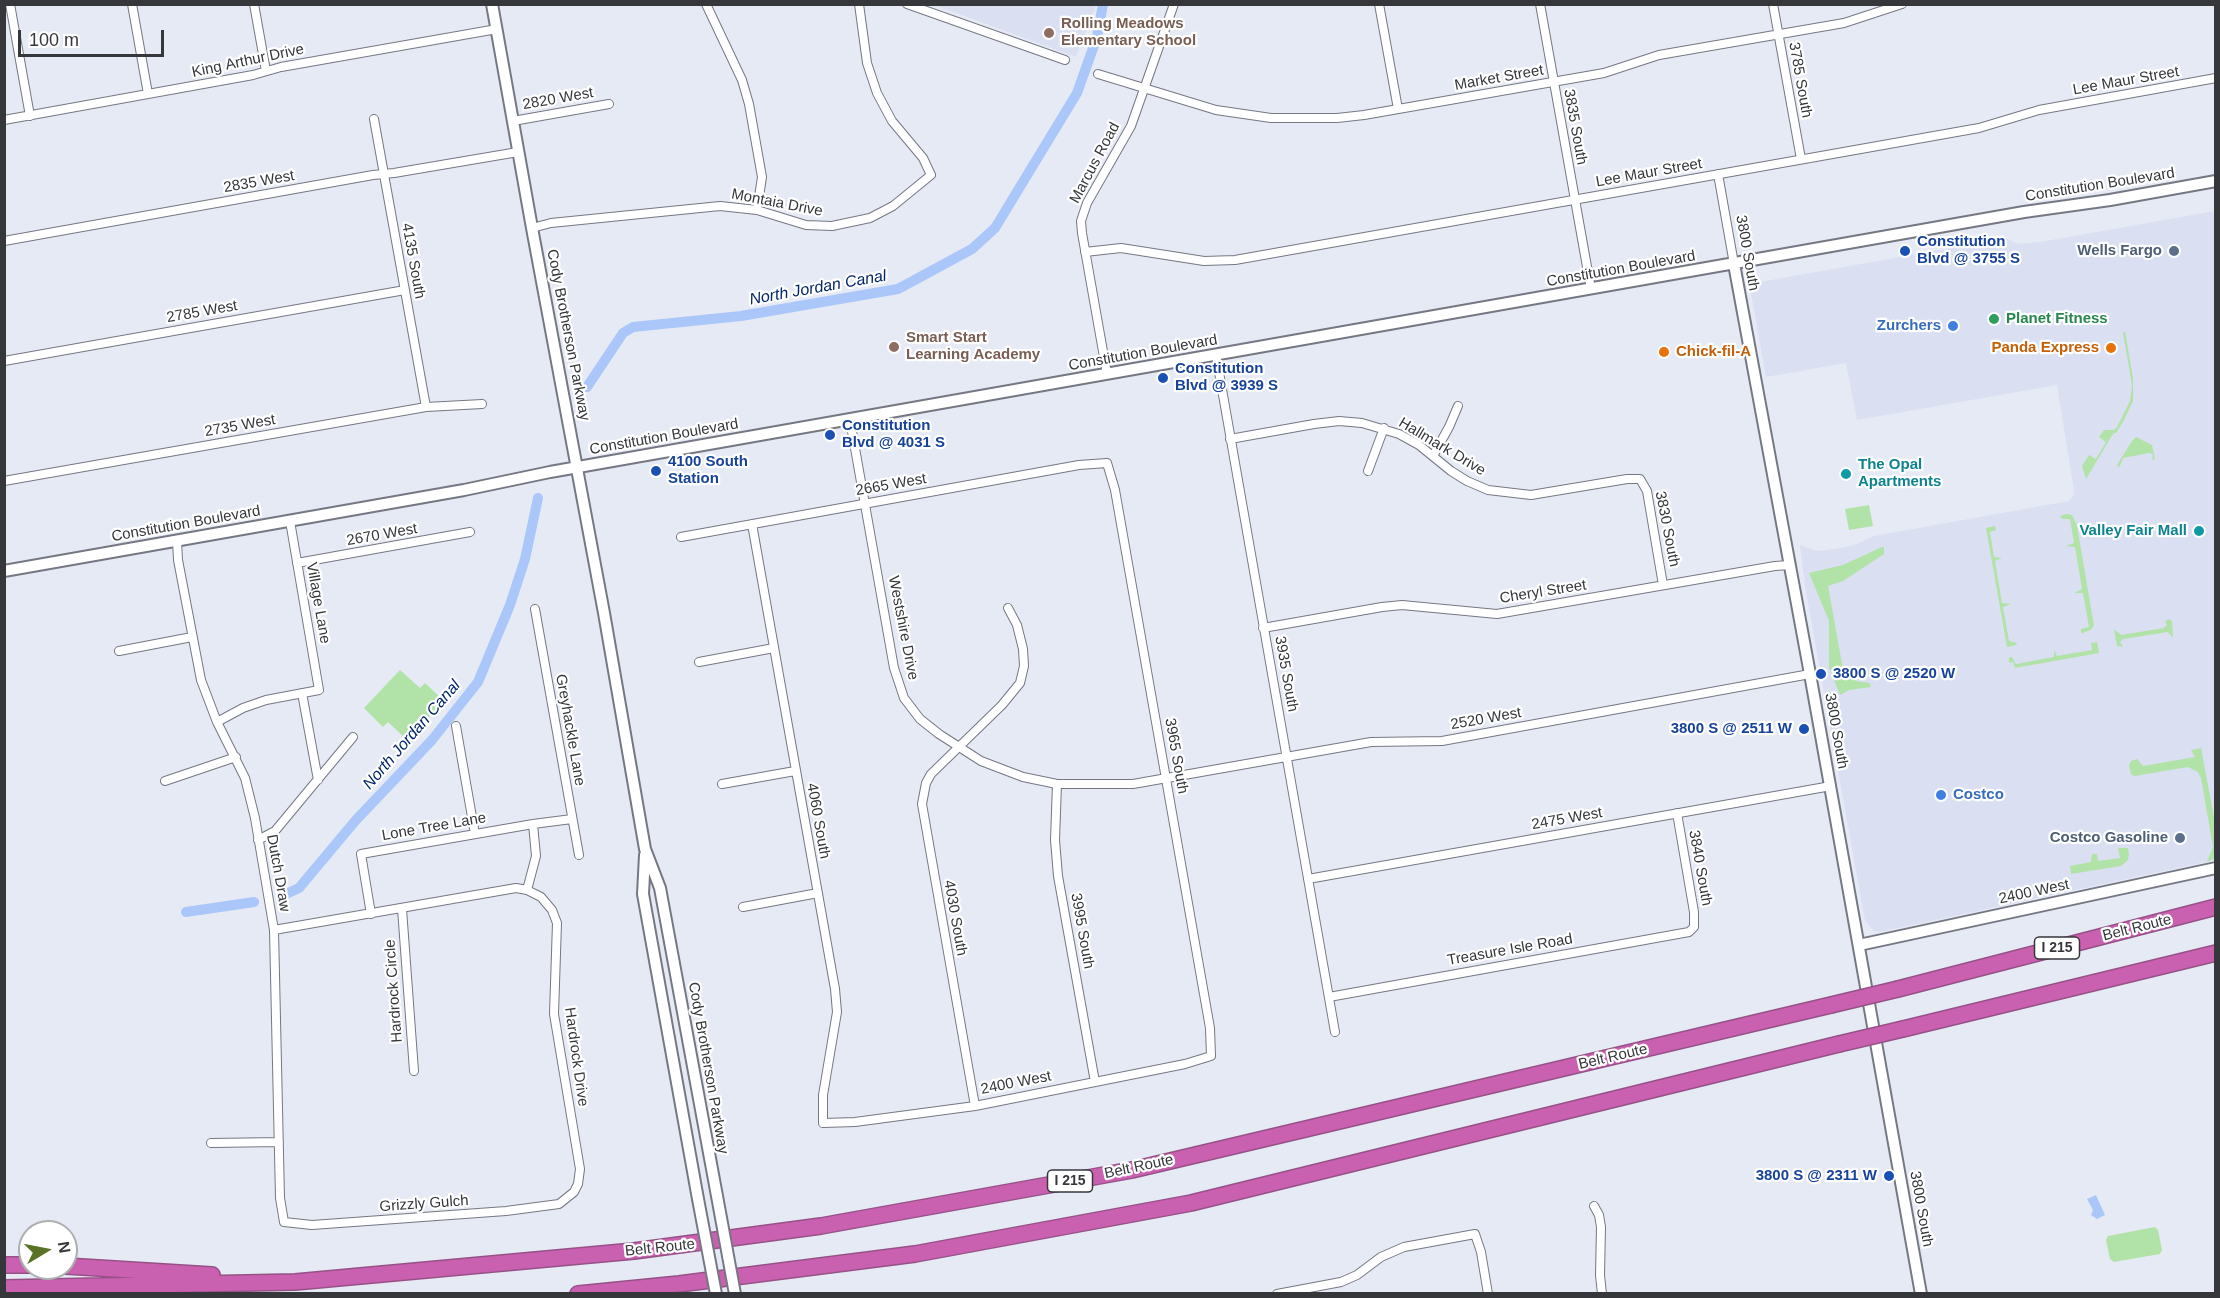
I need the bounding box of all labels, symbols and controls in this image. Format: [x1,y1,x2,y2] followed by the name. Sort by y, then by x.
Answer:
[1061,15,1196,50] place label: Rolling Meadows Elementary School
[21,18,166,56] scale bar
[1042,26,1056,40] marker: Rolling Meadows Elementary School
[29,30,79,50] text: 100 m
[190,40,306,82] street label: King Arthur Drive
[1784,41,1816,119] street label: 3785 South
[1453,61,1545,95] street label: Market Street
[2071,63,2181,99] street label: Lee Maur Street
[521,84,595,114] street label: 2820 West
[1559,88,1591,166] street label: 3835 South
[1066,119,1124,207] street label: Marcus Road
[1594,155,1704,191] street label: Lee Maur Street
[2024,164,2176,206] street label: Constitution Boulevard
[222,167,296,197] street label: 2835 West
[730,185,824,221] street label: Montaia Drive
[1731,214,1763,292] street label: 3800 South
[397,222,429,300] street label: 4135 South
[1917,233,2020,268] place label: Constitution Blvd @ 3755 S
[2077,242,2162,260] place label: Wells Fargo
[1898,244,1912,258] marker: Constitution Blvd @ 3755 S
[2167,244,2181,258] marker: Wells Fargo
[1545,247,1697,291] street label: Constitution Boulevard
[543,248,593,422] street label: Cody Brotherson Parkway
[748,266,888,310] water label: North Jordan Canal
[165,297,239,327] street label: 2785 West
[2006,310,2108,328] place label: Planet Fitness
[1987,312,2001,326] marker: Planet Fitness
[1877,317,1941,335] place label: Zurchers
[1946,319,1960,333] marker: Zurchers
[906,329,1040,364] place label: Smart Start Learning Academy
[1067,331,1219,375] street label: Constitution Boulevard
[1991,339,2099,357] place label: Panda Express
[887,340,901,354] marker: Smart Start Learning Academy
[2104,341,2118,355] marker: Panda Express
[1676,343,1751,361] place label: Chick-fil-A
[1657,345,1671,359] marker: Chick-fil-A
[1175,360,1278,395] place label: Constitution Blvd @ 3939 S
[1156,371,1170,385] marker: Constitution Blvd @ 3939 S
[203,411,277,441] street label: 2735 West
[1395,414,1489,480] street label: Hallmark Drive
[588,415,740,459] street label: Constitution Boulevard
[842,417,945,452] place label: Constitution Blvd @ 4031 S
[823,428,837,442] marker: Constitution Blvd @ 4031 S
[668,453,748,488] place label: 4100 South Station
[1858,456,1941,491] place label: The Opal Apartments
[649,464,663,478] marker: 4100 South Station
[1839,467,1853,481] marker: The Opal Apartments
[854,470,928,500] street label: 2665 West
[1651,490,1683,568] street label: 3830 South
[110,502,262,546] street label: Constitution Boulevard
[345,520,419,550] street label: 2670 West
[2079,522,2187,540] place label: Valley Fair Mall
[2192,524,2206,538] marker: Valley Fair Mall
[302,561,334,645] street label: Village Lane
[884,574,922,682] street label: Westshire Drive
[1498,576,1588,608] street label: Cheryl Street
[1270,635,1302,713] street label: 3935 South
[1833,665,1955,683] place label: 3800 S @ 2520 W
[1814,667,1828,681] marker: 3800 S @ 2520 W
[551,673,589,787] street label: Greyhackle Lane
[359,676,465,794] water label: North Jordan Canal
[1820,692,1852,770] street label: 3800 South
[1449,704,1523,734] street label: 2520 West
[1160,717,1192,795] street label: 3965 South
[1671,720,1792,738] place label: 3800 S @ 2511 W
[1797,722,1811,736] marker: 3800 S @ 2511 W
[802,782,834,860] street label: 4060 South
[1953,786,2004,804] place label: Costco
[1934,788,1948,802] marker: Costco
[1530,804,1604,834] street label: 2475 West
[381,809,487,845] street label: Lone Tree Lane
[1684,829,1716,907] street label: 3840 South
[2050,829,2168,847] place label: Costco Gasoline
[2173,831,2187,845] marker: Costco Gasoline
[262,833,294,913] street label: Dutch Draw
[1997,876,2071,908] street label: 2400 West
[939,879,971,957] street label: 4030 South
[1066,892,1098,970] street label: 3995 South
[2101,911,2173,945] street label: Belt Route
[1446,930,1574,970] street label: Treasure Isle Road
[2034,937,2080,959] road number: I 215
[381,939,407,1043] street label: Hardrock Circle
[684,981,732,1155] street label: Cody Brotherson Parkway
[560,1006,592,1108] street label: Hardrock Drive
[1577,1040,1649,1074] street label: Belt Route
[979,1067,1053,1099] street label: 2400 West
[1103,1151,1175,1183] street label: Belt Route
[1756,1167,1877,1185] place label: 3800 S @ 2311 W
[1882,1169,1896,1183] marker: 3800 S @ 2311 W
[1048,1170,1092,1192] road number: I 215
[1905,1170,1937,1248] street label: 3800 South
[379,1192,469,1216] street label: Grizzly Gulch
[18,1220,78,1280] north arrow
[624,1235,696,1261] street label: Belt Route
[55,1240,74,1254] text: N

